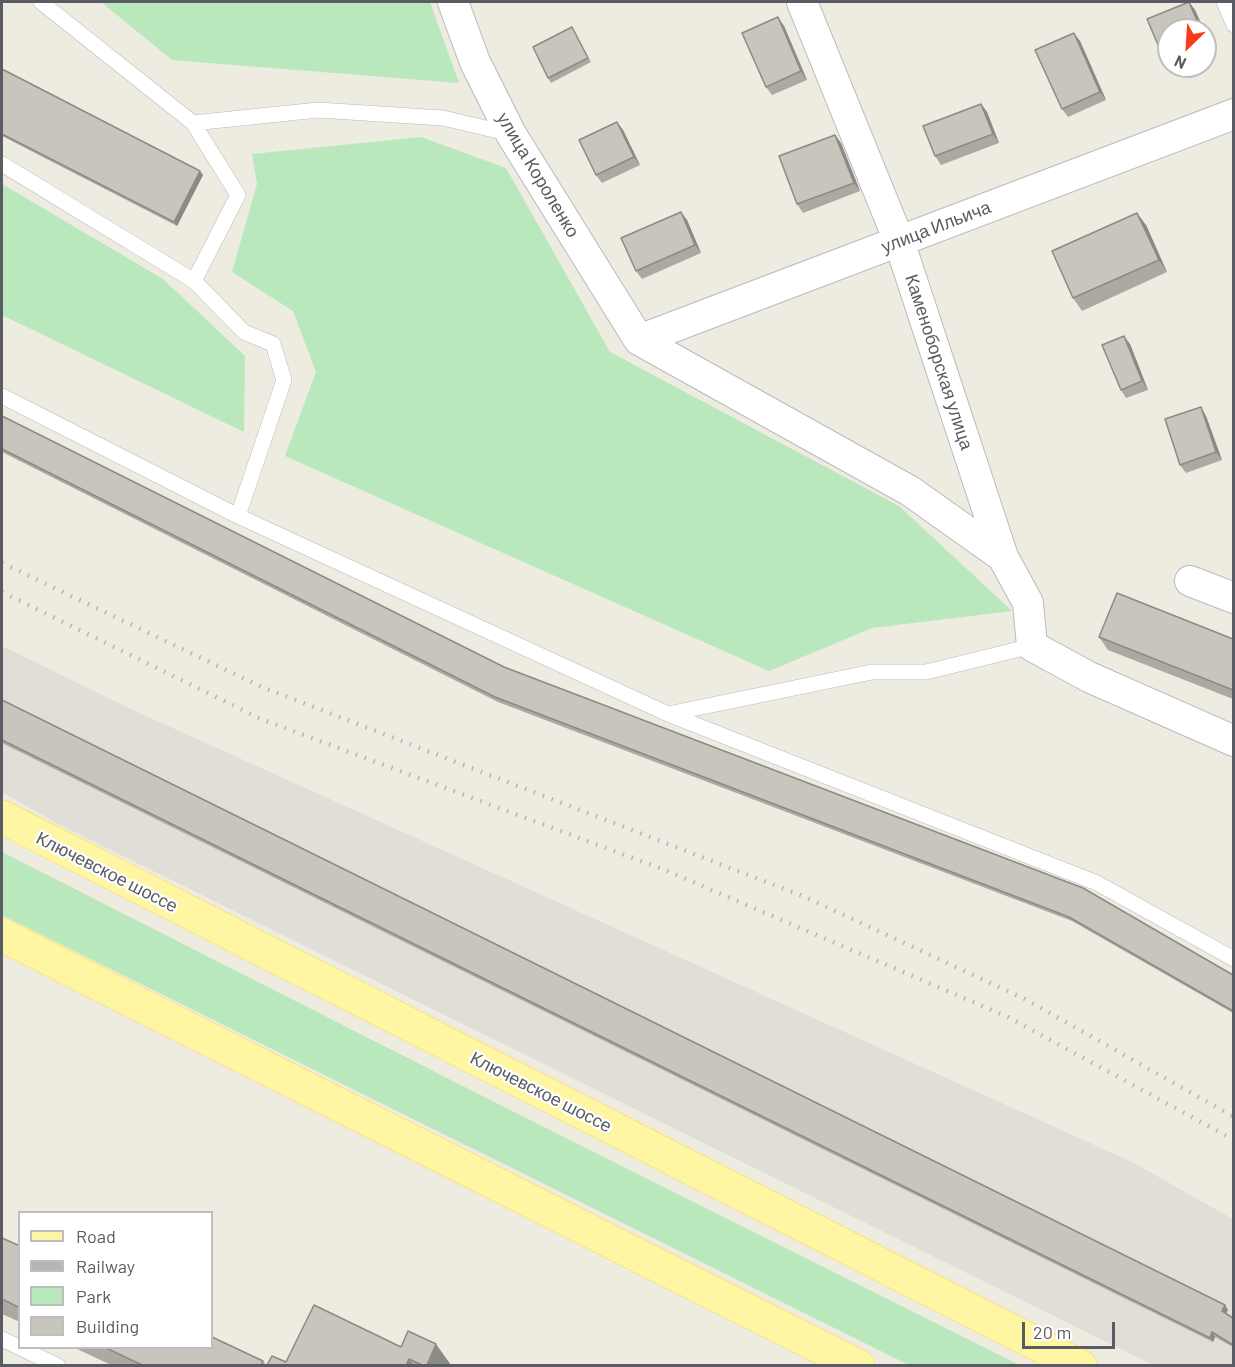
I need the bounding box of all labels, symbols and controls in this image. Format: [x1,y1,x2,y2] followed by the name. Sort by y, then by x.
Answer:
[1157,18,1217,78] north arrow
[1171,52,1189,74] text: N
[492,109,584,241] street label: улица Короленко
[878,196,994,258] street label: улица Ильича
[900,272,978,452] street label: Каменоборская улица
[33,827,181,917] street label: Ключевское шоссе
[467,1047,615,1137] street label: Ключевское шоссе
[18,1211,213,1349] legend
[76,1225,116,1247] text: Road
[76,1255,135,1277] text: Railway
[76,1285,111,1307] text: Park
[1025,1310,1118,1348] scale bar
[76,1315,139,1337] text: Building
[1033,1321,1071,1343] text: 20 m

